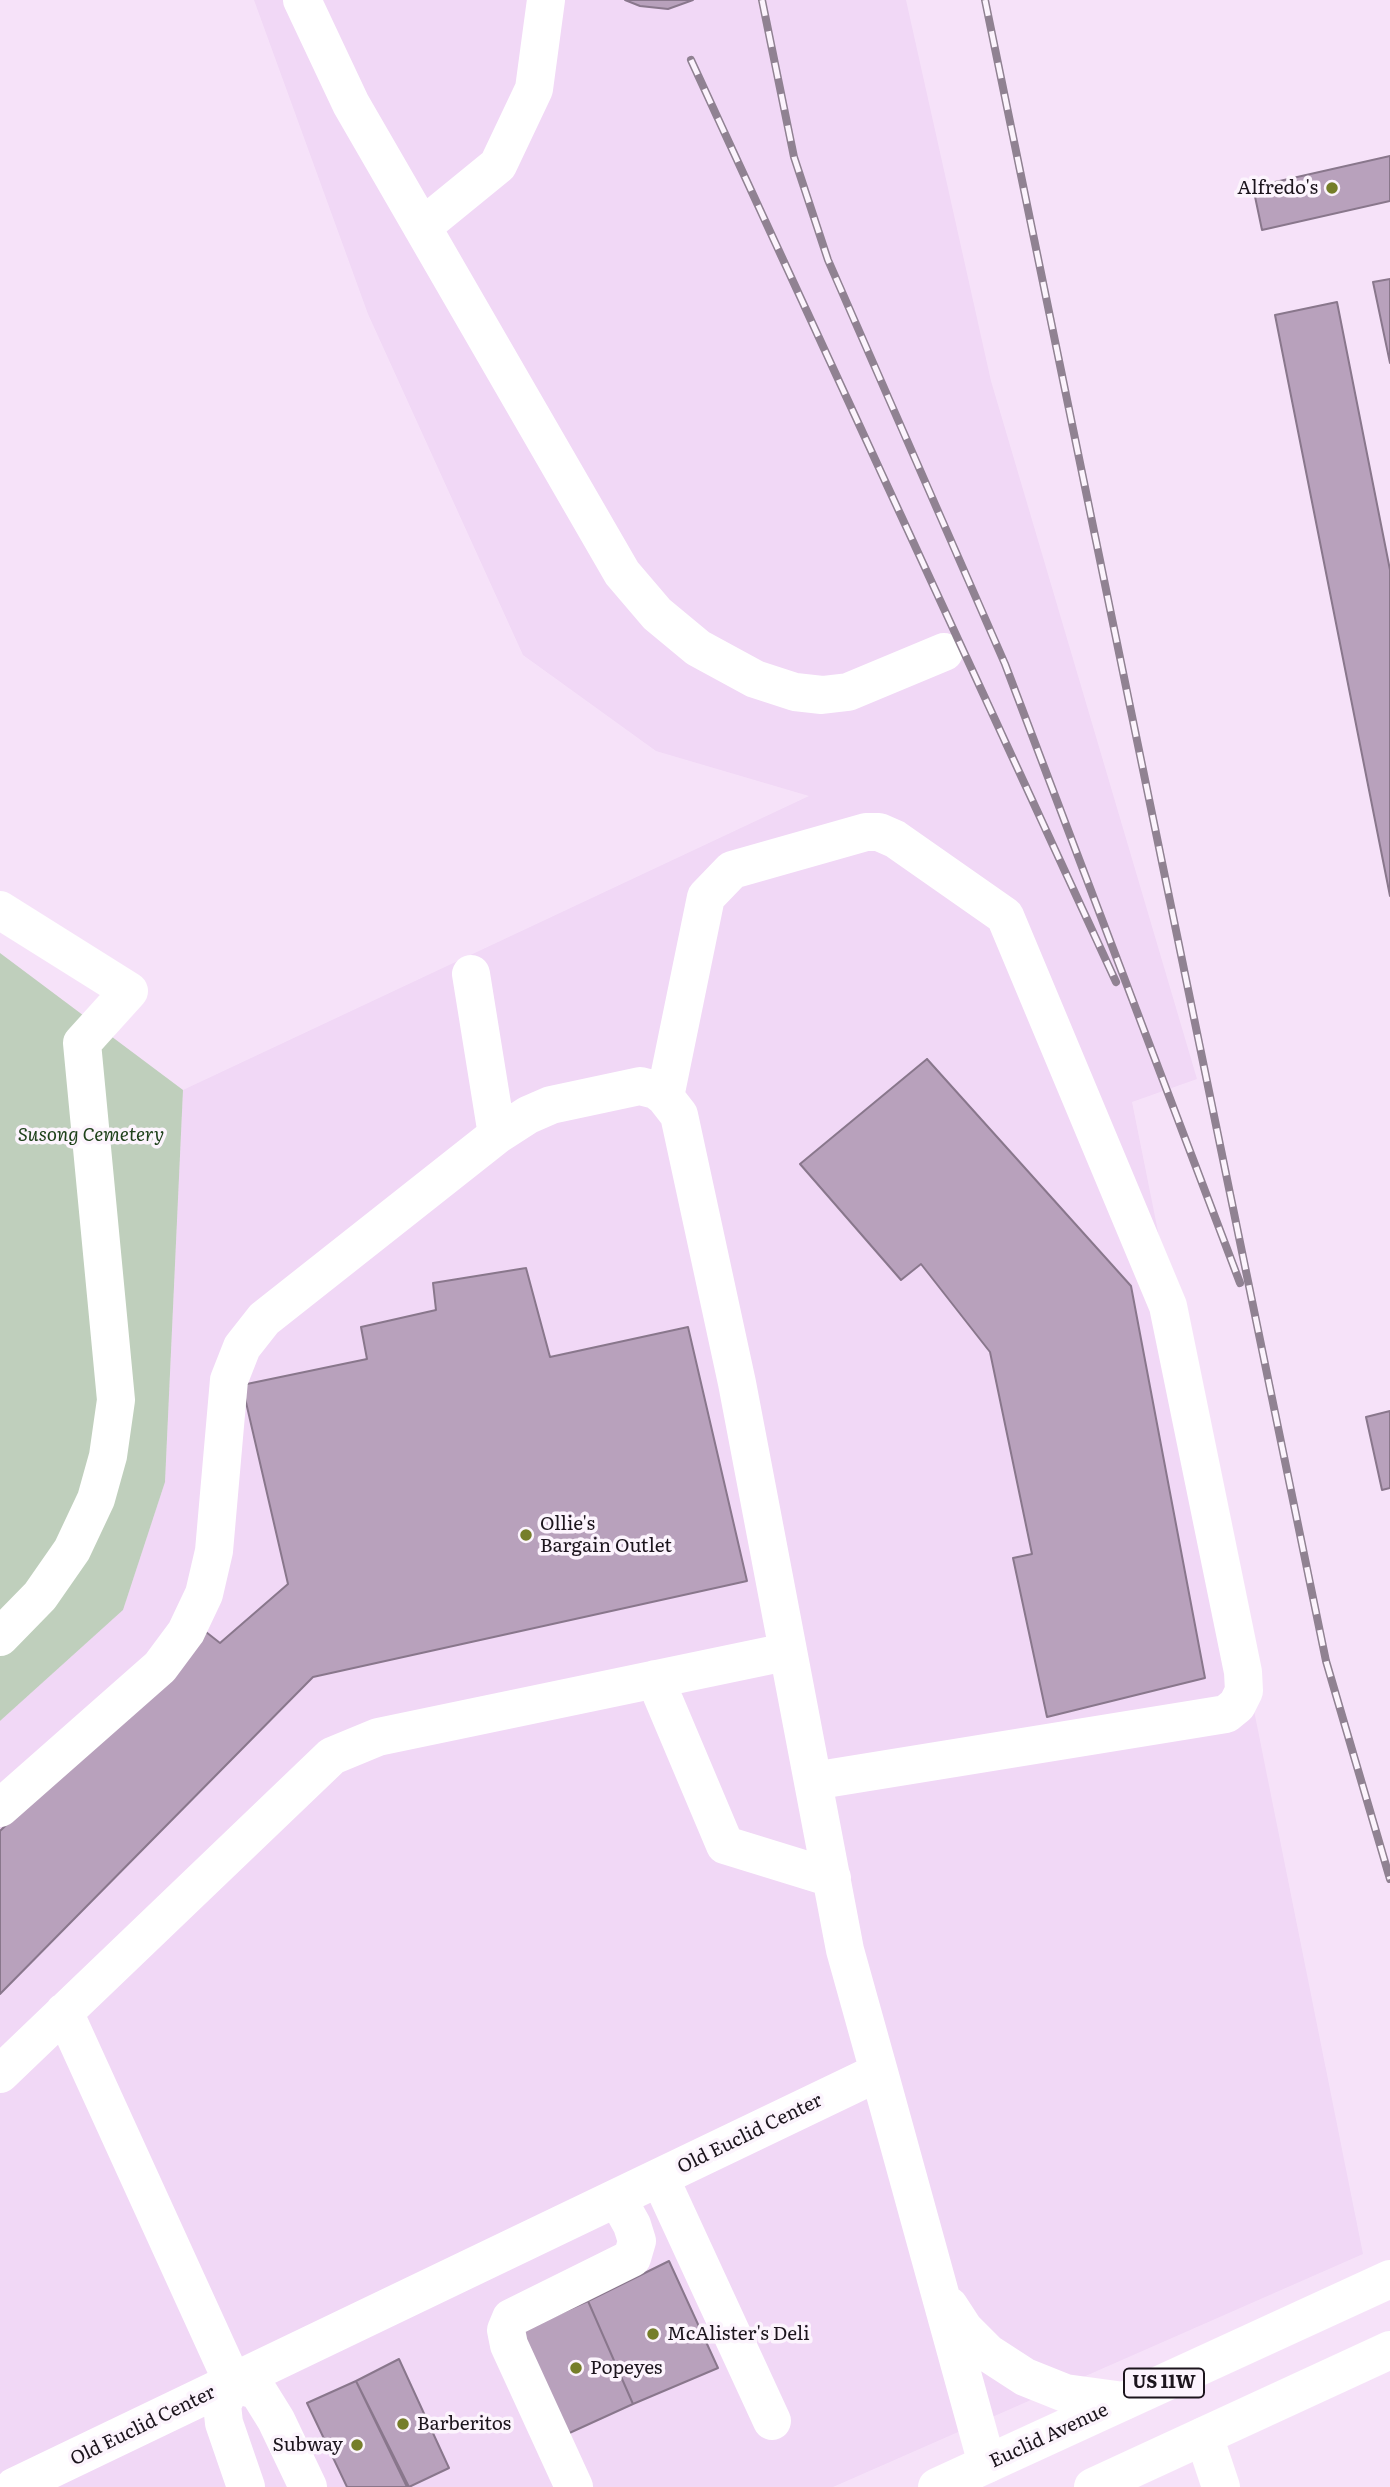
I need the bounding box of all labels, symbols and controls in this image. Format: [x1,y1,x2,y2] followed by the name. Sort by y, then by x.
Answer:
[1237,177,1318,199] place label: Alfredo's
[1324,180,1340,196] marker: Alfredo's
[18,1124,164,1146] park label: Susong Cemetery
[540,1513,672,1557] place label: Ollie's Bargain Outlet
[518,1527,534,1543] marker: Ollie's Bargain Outlet
[674,2089,826,2179] street label: Old Euclid Center
[667,2323,810,2345] place label: McAlister's Deli
[645,2326,661,2342] marker: McAlister's Deli
[590,2357,662,2379] place label: Popeyes
[568,2360,584,2376] marker: Popeyes
[1124,2368,1204,2398] road number: US 11W
[67,2381,219,2471] street label: Old Euclid Center
[986,2399,1112,2473] street label: Euclid Avenue
[417,2413,511,2435] place label: Barberitos
[395,2416,411,2432] marker: Barberitos
[273,2434,343,2456] place label: Subway
[349,2437,365,2453] marker: Subway

